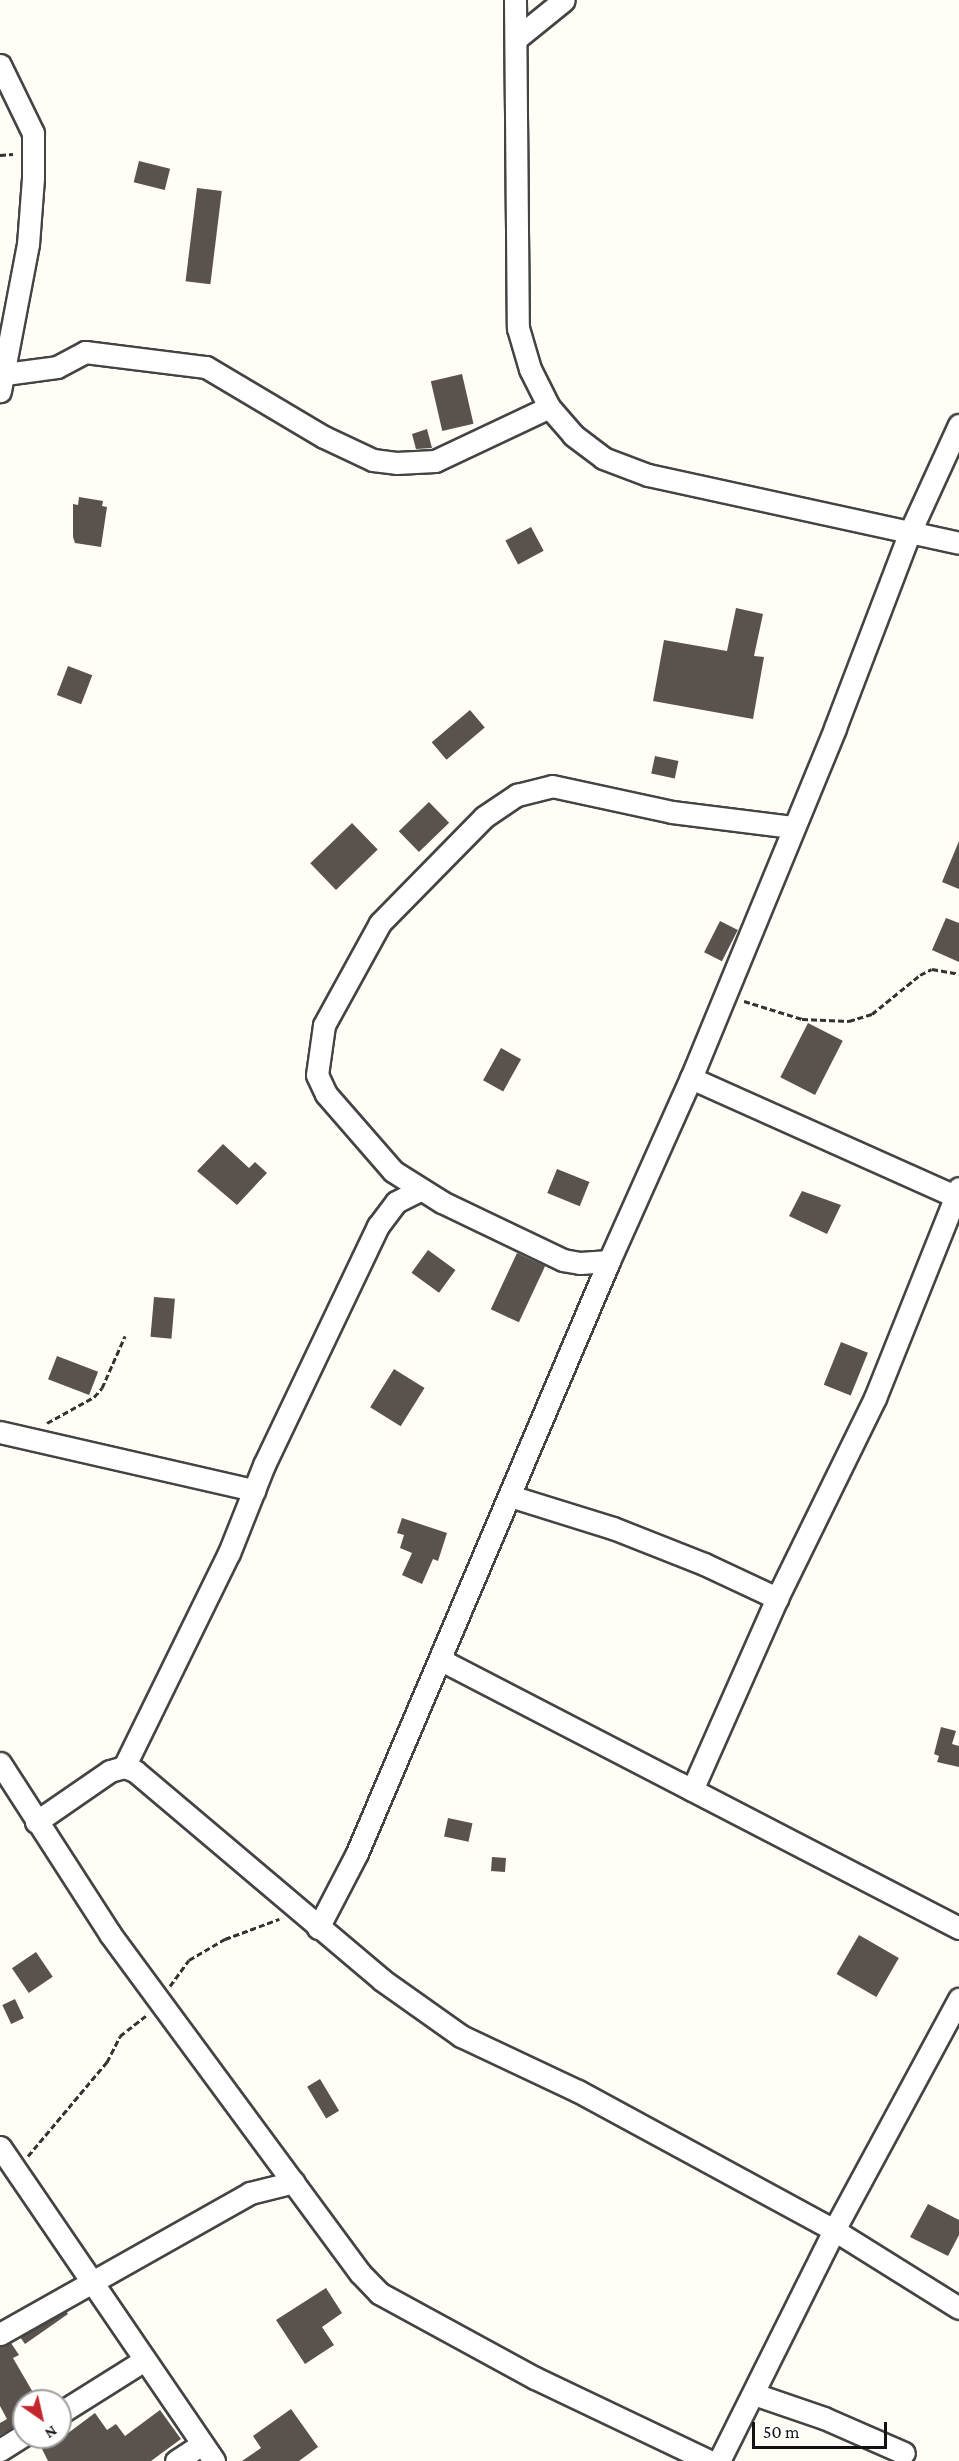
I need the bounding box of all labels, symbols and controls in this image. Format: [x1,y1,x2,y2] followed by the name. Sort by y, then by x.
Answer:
[12,2389,72,2449] north arrow
[755,2410,890,2448] scale bar
[763,2422,800,2442] text: 50 m
[42,2423,61,2443] text: N

